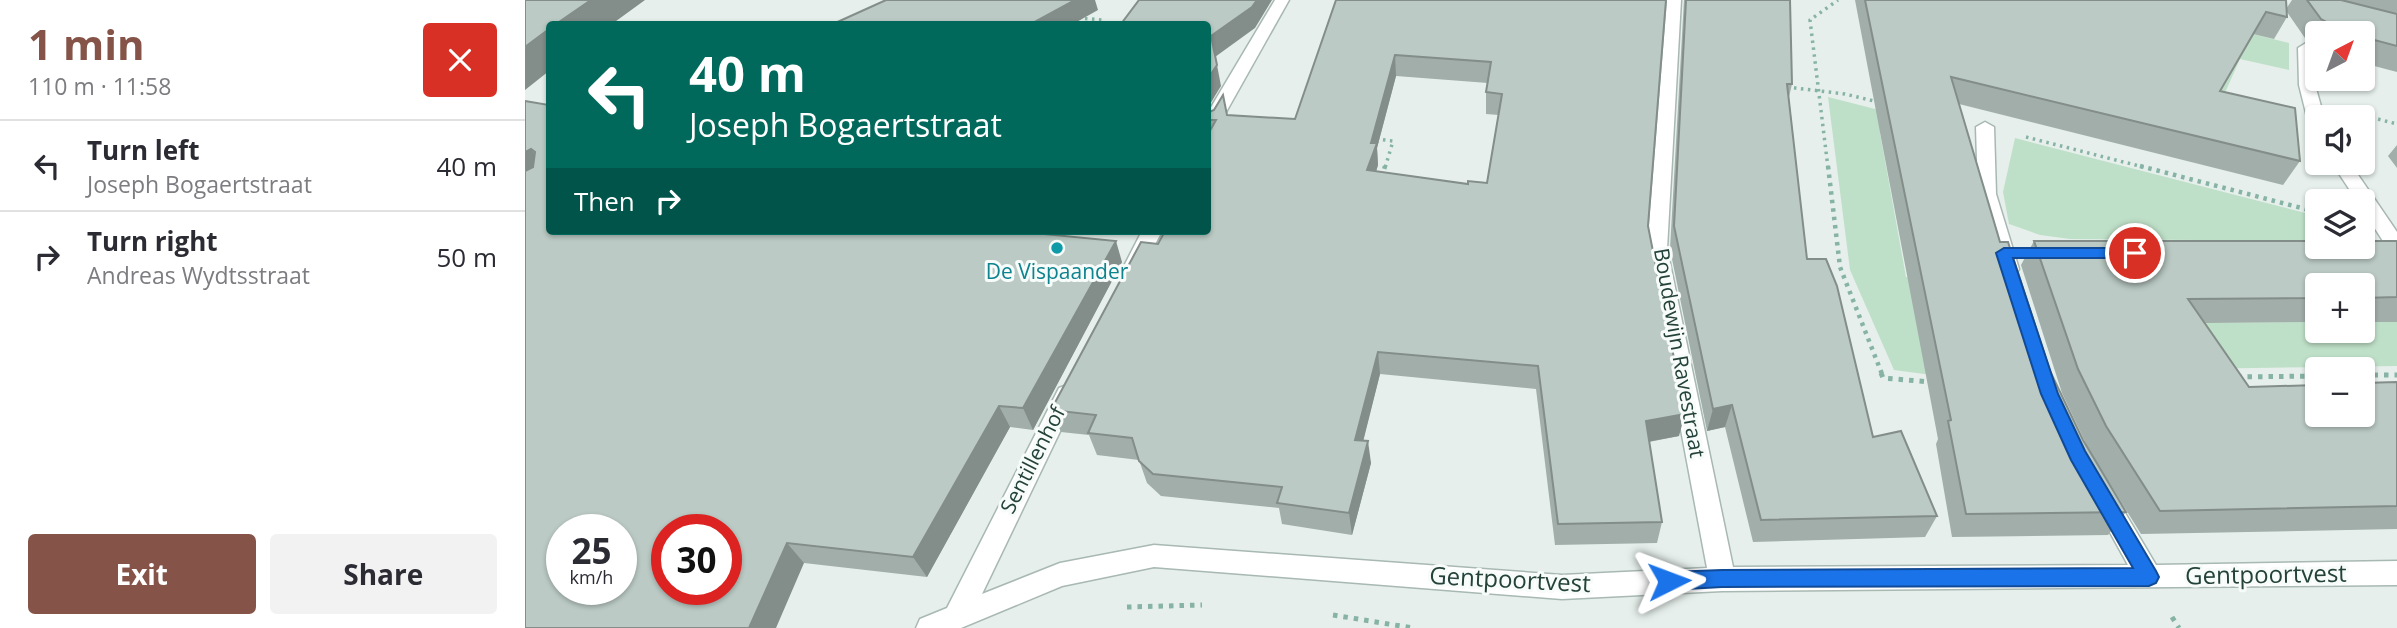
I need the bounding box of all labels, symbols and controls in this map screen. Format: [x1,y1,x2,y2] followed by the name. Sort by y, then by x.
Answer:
[28,15,145,72] text: 1 min
[2305,21,2375,91] north arrow
[2305,21,2375,427] map controls
[423,23,497,97] button: close
[689,40,806,106] text: 40 m
[574,49,665,140] icon: left
[28,70,171,102] text: 110 m · 11:58
[689,103,1002,146] text: Joseph Bogaertstraat
[2305,105,2375,175] button: sound
[87,132,199,168] text: Turn left
[28,147,66,185] icon: left
[436,148,497,184] text: 40 m
[87,168,312,200] text: Joseph Bogaertstraat
[649,182,687,220] icon: right
[574,183,635,219] text: Then
[2305,189,2375,259] button: layers
[87,223,218,259] text: Turn right
[2105,223,2165,283] pin
[2116,234,2154,272] icon: arrive
[28,238,66,276] icon: right
[436,239,497,275] text: 50 m
[1049,240,1065,256] marker: De Vispaander
[1648,246,1712,460] street label: Boudewijn Ravestraat
[986,257,1129,285] place label: De Vispaander
[87,259,310,291] text: Andreas Wydtsstraat
[2305,273,2375,343] button: +
[2305,357,2375,427] button: −
[993,399,1072,518] street label: Sentillenhof
[651,514,742,605] speed limit sign: 30
[571,527,612,574] text: 25
[28,534,256,614] button: Exit
[270,534,497,614] button: Share
[1632,544,1706,618] position arrow
[2185,556,2347,591] street label: Gentpoortvest
[1429,558,1592,599] street label: Gentpoortvest
[570,565,613,589] text: km/h

